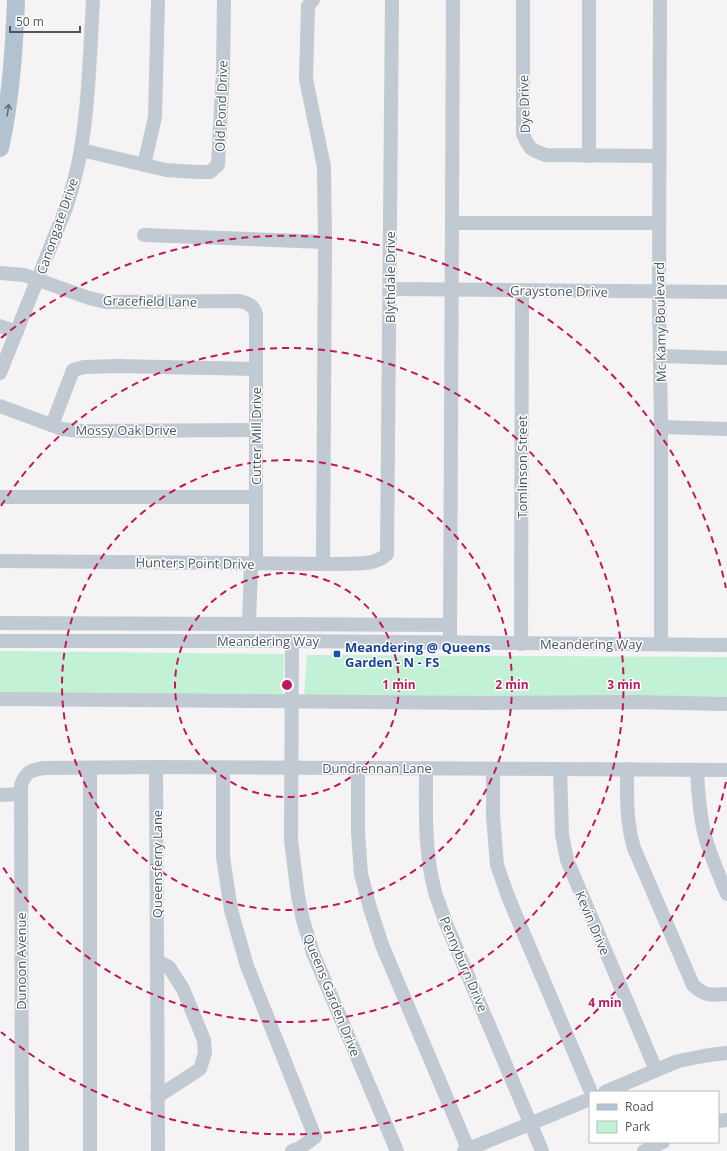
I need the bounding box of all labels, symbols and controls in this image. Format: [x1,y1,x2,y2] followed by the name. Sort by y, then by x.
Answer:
[10,8,80,34] scale bar
[16,13,44,30] text: 50 m
[210,60,232,152] street label: Old Pond Drive
[514,74,534,134] street label: Dye Drive
[4,104,12,117] one-way arrow
[32,176,82,276] street label: Canongate Drive
[381,231,399,323] street label: Blythdale Drive
[650,262,670,382] street label: Mc Kamy Boulevard
[510,281,608,301] street label: Graystone Drive
[103,291,197,311] street label: Gracefield Lane
[247,387,265,485] street label: Cutter Mill Drive
[513,415,531,519] street label: Tomlinson Street
[75,421,177,439] street label: Mossy Oak Drive
[135,553,255,573] street label: Hunters Point Drive
[217,632,320,650] street label: Meandering Way
[540,635,643,653] street label: Meandering Way
[345,638,491,671] place label: Meandering @ Queens Garden - N - FS
[332,649,342,659] marker: Meandering @ Queens Garden - N - FS
[382,676,416,693] text: 1 min
[495,676,529,693] text: 2 min
[607,676,641,693] text: 3 min
[280,678,294,692] centre of rings
[322,759,432,777] street label: Dundrennan Lane
[148,810,166,918] street label: Queensferry Lane
[571,888,615,958] street label: Kevin Drive
[12,912,30,1010] street label: Dunoon Avenue
[436,914,492,1014] street label: Pennyburn Drive
[299,931,365,1059] street label: Queens Garden Drive
[588,994,622,1011] text: 4 min
[589,1091,719,1143] legend
[625,1098,654,1115] text: Road
[625,1118,651,1135] text: Park

